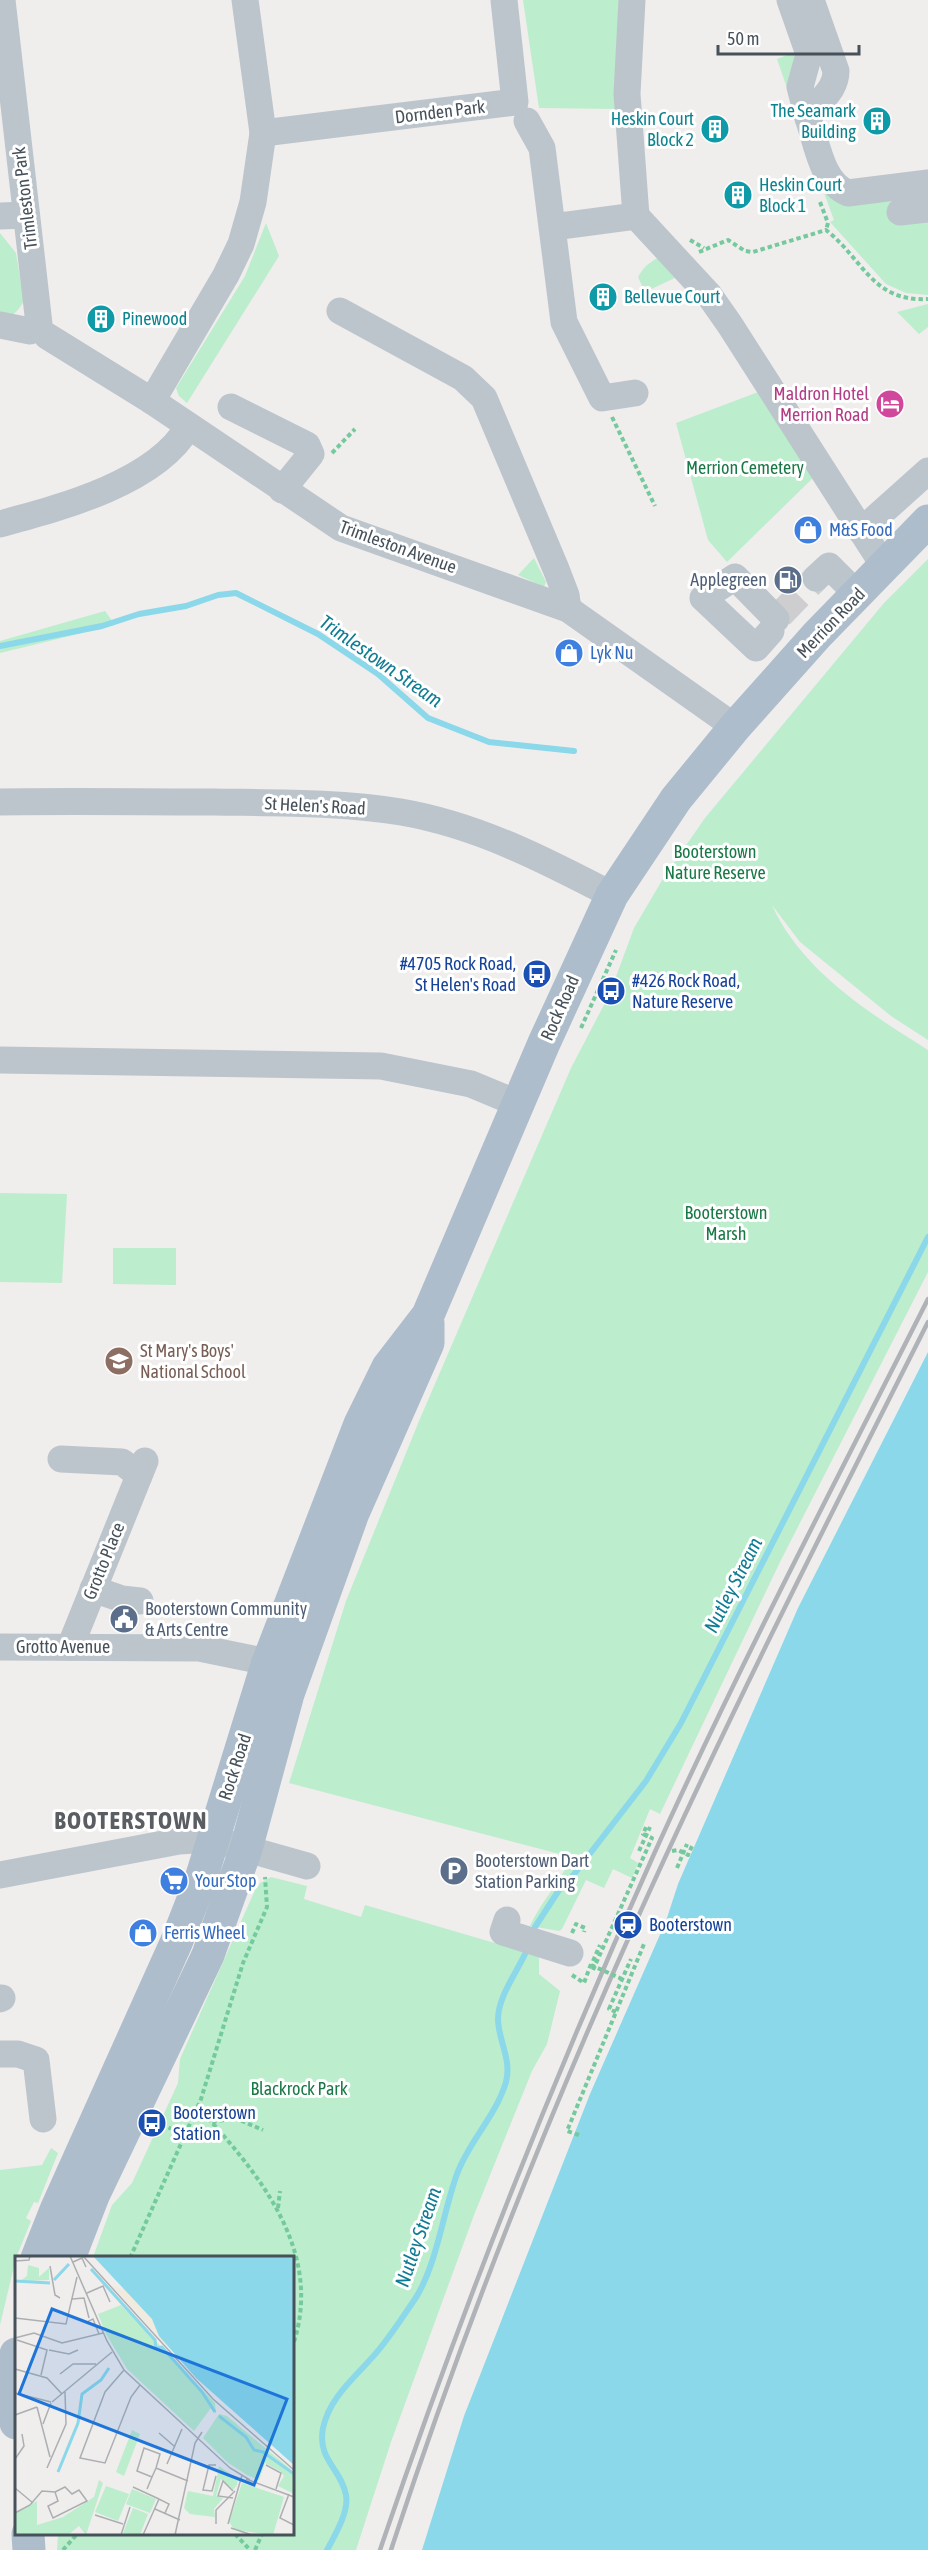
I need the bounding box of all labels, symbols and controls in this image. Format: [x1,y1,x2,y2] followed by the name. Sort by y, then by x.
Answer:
[718,18,859,56] scale bar
[727,28,759,49] text: 50 m
[394,96,486,127] street label: Dornden Park
[770,100,856,142] place label: The Seamark Building
[861,105,893,137] building icon: The Seamark Building
[611,108,694,150] place label: Heskin Court Block 2
[699,113,731,145] building icon: Heskin Court Block 2
[8,146,41,250] street label: Trimleston Park
[759,174,842,216] place label: Heskin Court Block 1
[722,179,754,211] building icon: Heskin Court Block 1
[587,281,619,313] building icon: Bellevue Court
[624,286,720,307] place label: Bellevue Court
[85,303,117,335] building icon: Pinewood
[122,308,187,329] place label: Pinewood
[774,383,869,425] place label: Maldron Hotel Merrion Road
[874,388,906,420] hotel icon: Maldron Hotel Merrion Road
[686,457,804,478] park label: Merrion Cemetery
[792,514,824,546] shop icon: M&S Food
[337,516,459,577] street label: Trimleston Avenue
[829,519,893,540] place label: M&S Food
[772,564,804,596] fuel station icon: Applegreen
[690,569,767,590] place label: Applegreen
[792,583,869,662] street label: Merrion Road
[315,610,447,711] water label: Trimlestown Stream
[553,637,585,669] shop icon: Lyk Nu
[590,642,634,663] place label: Lyk Nu
[264,792,366,819] street label: St Helen's Road
[664,841,766,883] park label: Booterstown Nature Reserve
[400,953,516,995] place label: #4705 Rock Road, St Helen's Road
[521,958,553,990] bus stop icon: #4705 Rock Road, St Helen's Road
[632,970,740,1012] place label: #426 Rock Road, Nature Reserve
[536,972,583,1044] street label: Rock Road
[595,975,627,1007] bus stop icon: #426 Rock Road, Nature Reserve
[684,1202,768,1244] park label: Booterstown Marsh
[140,1340,246,1382] place label: St Mary's Boys' National School
[103,1345,135,1377] school or university icon: St Mary's Boys' National School
[79,1519,128,1602] street label: Grotto Place
[699,1533,766,1636] water label: Nutley Stream
[145,1598,307,1640] place label: Booterstown Community & Arts Centre
[108,1603,140,1635] public building icon: Booterstown Community & Arts Centre
[16,1636,110,1657] street label: Grotto Avenue
[214,1731,255,1803] street label: Rock Road
[54,1807,208,1834] district label: BOOTERSTOWN
[475,1850,589,1892] place label: Booterstown Dart Station Parking
[438,1855,470,1887] parking icon: Booterstown Dart Station Parking
[158,1865,190,1897] supermarket icon: Your Stop
[195,1870,256,1891] place label: Your Stop
[612,1909,644,1941] station icon: Booterstown
[649,1914,732,1935] place label: Booterstown
[127,1917,159,1949] shop icon: Ferris Wheel
[164,1922,246,1943] place label: Ferris Wheel
[250,2078,348,2099] park label: Blackrock Park
[173,2102,256,2144] place label: Booterstown Station
[136,2107,168,2139] bus stop icon: Booterstown Station
[390,2184,445,2290] water label: Nutley Stream
[15,2256,294,2535] inset map

